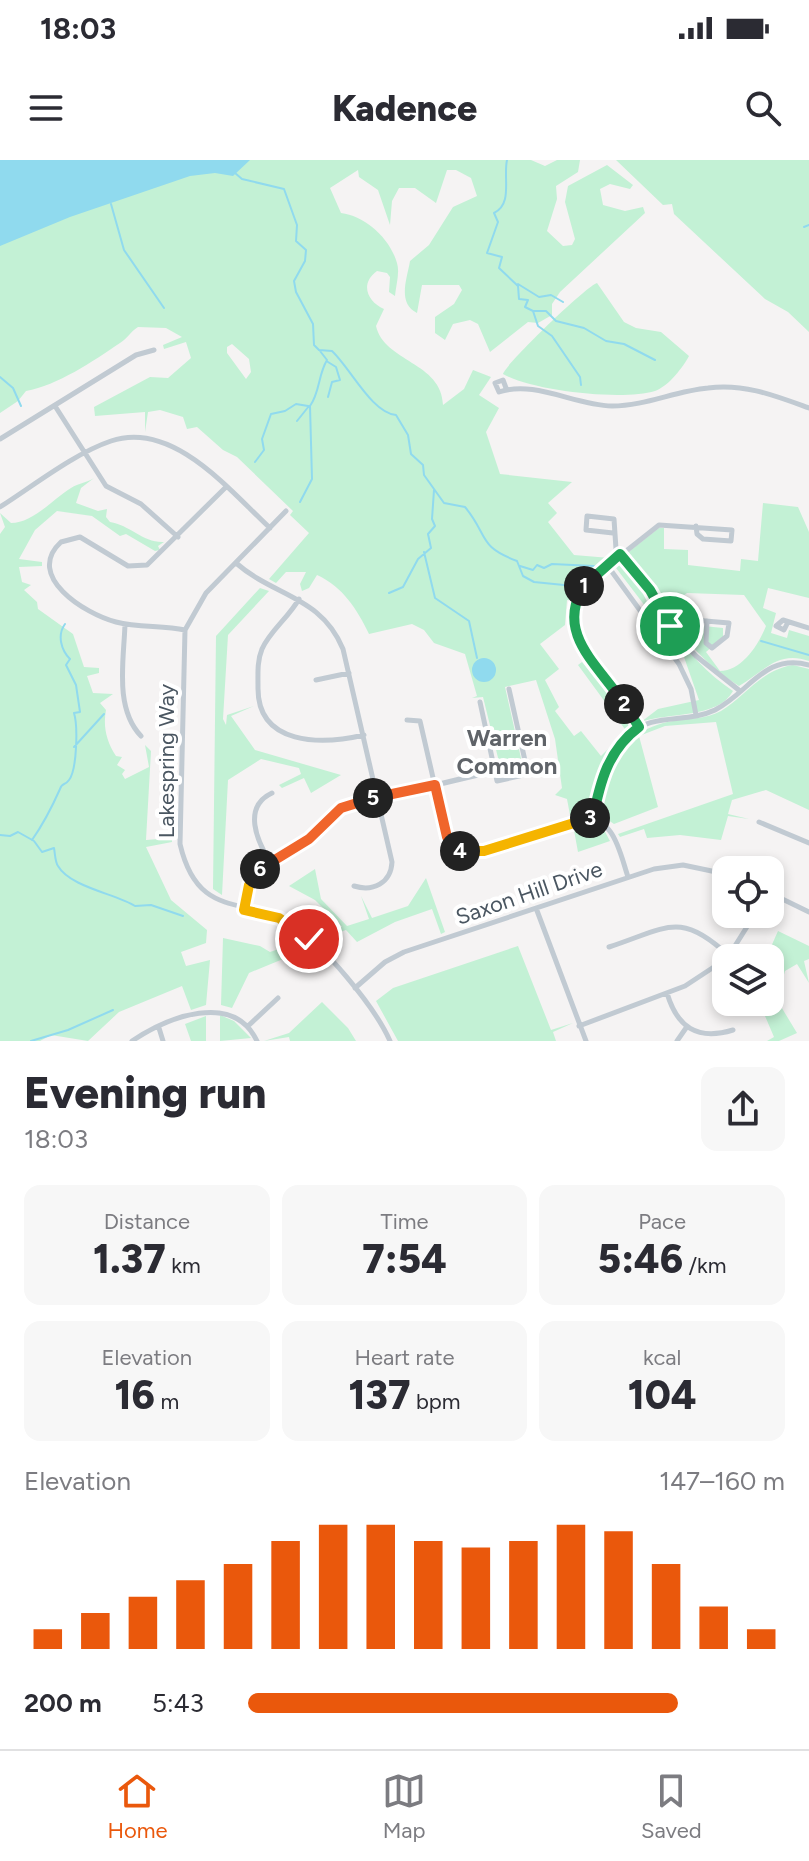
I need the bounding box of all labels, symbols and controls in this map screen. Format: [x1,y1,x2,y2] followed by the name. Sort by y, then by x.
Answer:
[40,10,116,47] text: 18:03
[24,86,68,130] icon: menu
[741,86,785,130] icon: search
[332,87,477,130] text: Kadence
[564,566,604,606] pin: 1
[579,572,589,599] text: 1
[636,592,704,660] pin
[648,604,692,648] icon: arrive
[153,683,180,838] street label: Lakespring Way
[604,684,644,724] pin: 2
[618,690,630,717] text: 2
[457,723,557,780] district label: Warren Common
[353,778,393,818] pin: 5
[367,784,379,811] text: 5
[570,798,610,838] pin: 3
[584,804,596,831] text: 3
[440,831,480,871] pin: 4
[453,837,467,864] text: 4
[240,849,280,889] pin: 6
[254,855,266,882] text: 6
[452,855,606,931] street label: Saxon Hill Drive
[712,856,784,1016] map controls
[712,856,784,928] button: locate
[275,905,343,973] pin
[287,917,331,961] icon: check
[712,944,784,1016] button: layers
[24,1066,266,1119] text: Evening run
[701,1067,785,1151] button: share
[24,1123,88,1155] text: 18:03
[104,1208,190,1235] text: Distance
[381,1208,428,1235] text: Time
[638,1208,686,1235] text: Pace
[93,1235,166,1283] text: 1.37
[362,1235,447,1283] text: 7:54
[598,1235,683,1283] text: 5:46
[166,1252,201,1279] text: km
[683,1252,727,1279] text: /km
[102,1344,192,1371] text: Elevation
[355,1344,454,1371] text: Heart rate
[643,1344,681,1371] text: kcal
[115,1371,155,1419] text: 16
[348,1371,410,1419] text: 137
[628,1371,697,1419] text: 104
[155,1388,179,1415] text: m
[410,1388,461,1415] text: bpm
[24,1465,131,1497] text: Elevation
[659,1465,785,1497] text: 147–160 m
[24,1687,102,1719] text: 200 m
[152,1687,204,1719] text: 5:43
[107,1769,167,1844] tab: Home
[382,1769,426,1844] tab: Map
[641,1769,702,1844] tab: Saved

